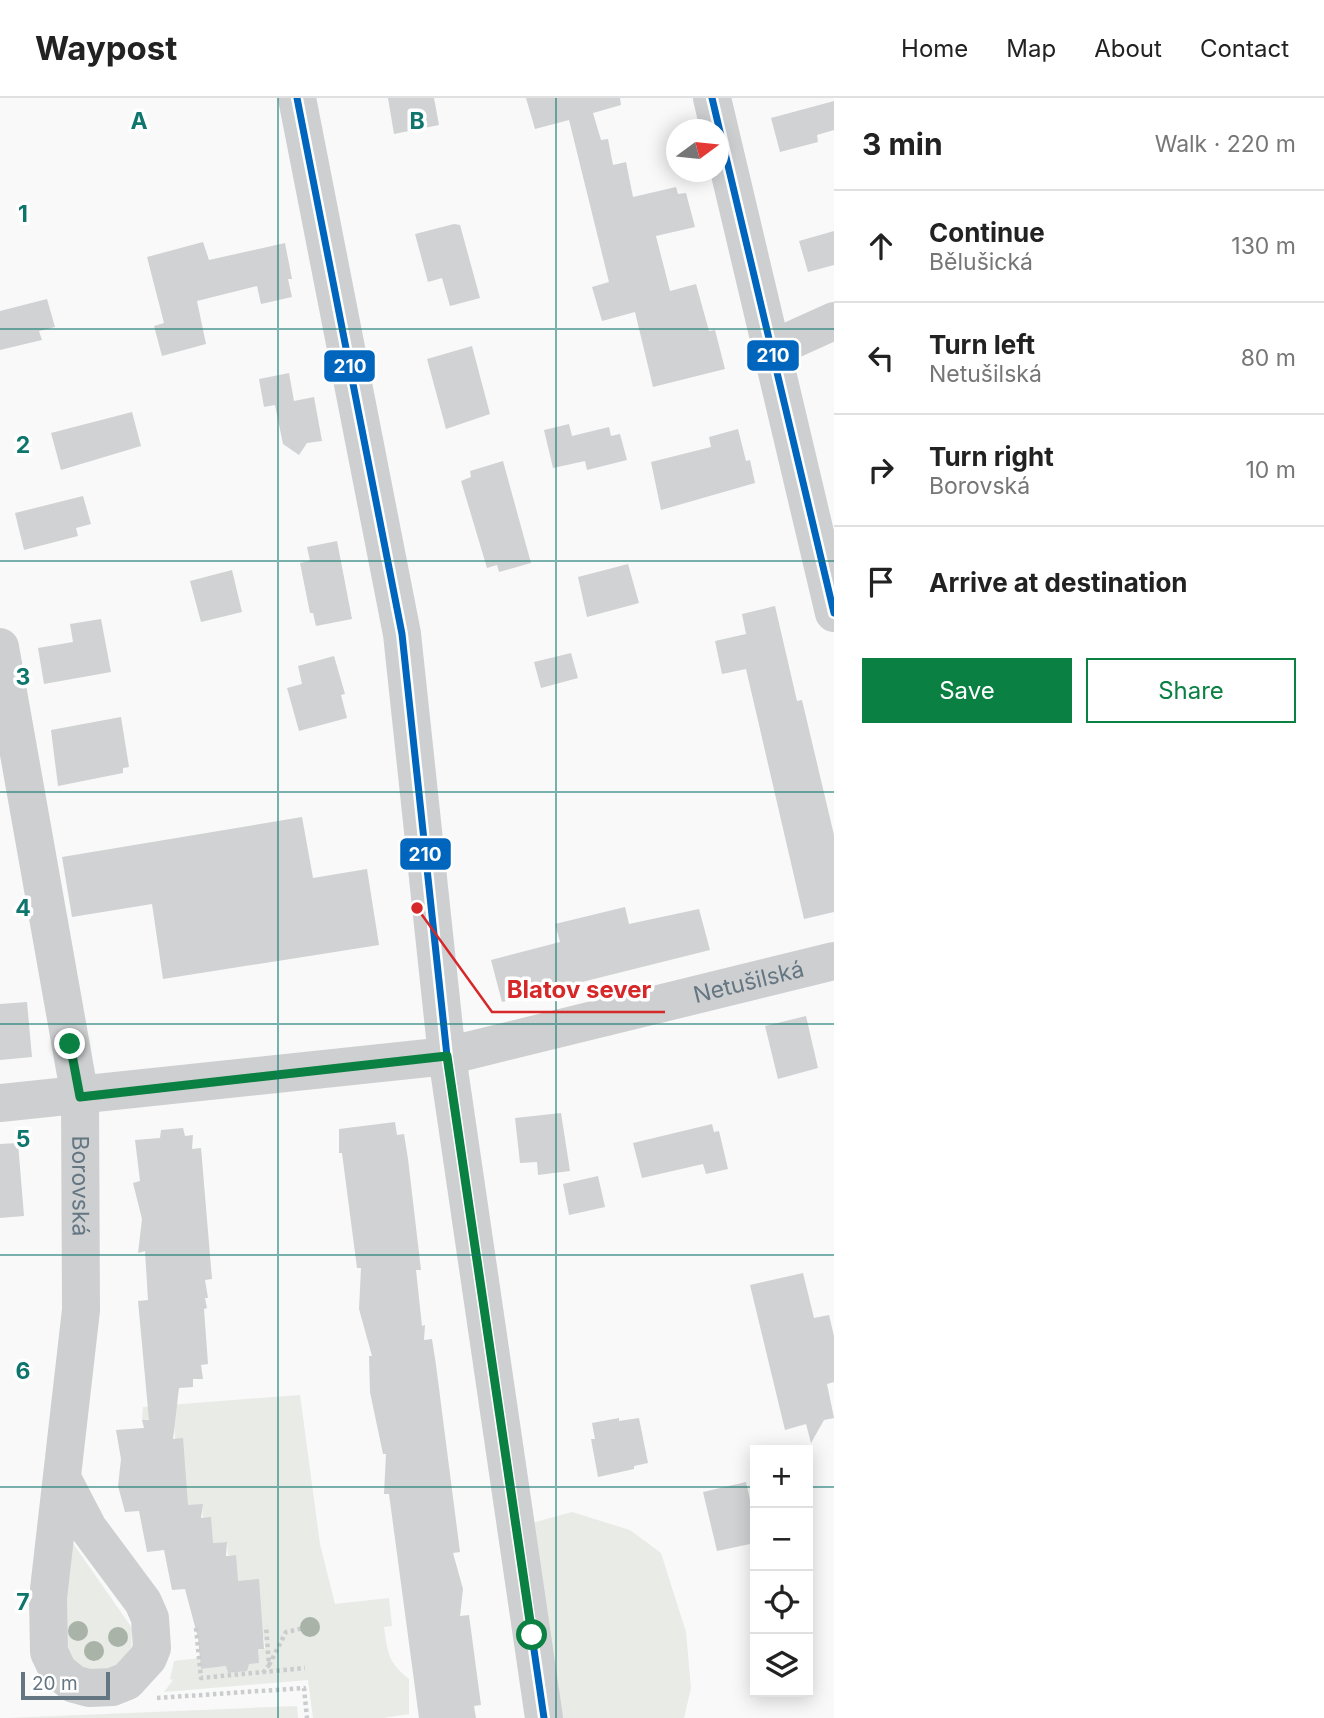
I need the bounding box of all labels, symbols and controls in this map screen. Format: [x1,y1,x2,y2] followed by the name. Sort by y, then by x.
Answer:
[35,28,177,68] text: Waypost
[901,34,968,63] text: Home
[1006,34,1056,63] text: Map
[1094,34,1162,63] text: About
[1200,34,1289,63] text: Contact
[130,107,148,135] text: A
[409,107,425,135] text: B
[666,119,729,182] north arrow
[862,126,943,162] text: 3 min
[1155,130,1296,158] text: Walk · 220 m
[18,200,28,228] text: 1
[929,217,1045,248] text: Continue
[862,227,900,265] icon: ahead
[1231,232,1296,260] text: 130 m
[929,248,1033,276] text: Bělušická
[929,329,1035,360] text: Turn left
[746,339,800,372] line badge: 210
[862,339,900,377] icon: left
[757,344,789,367] text: 210
[1241,344,1296,372] text: 80 m
[323,349,376,383] line badge: 210
[334,355,366,378] text: 210
[929,360,1042,388] text: Netušilská
[16,431,30,459] text: 2
[929,441,1054,472] text: Turn right
[862,451,900,489] icon: right
[1246,456,1296,484] text: 10 m
[929,472,1030,500] text: Borovská
[862,563,900,601] icon: arrive
[929,567,1188,598] text: Arrive at destination
[862,658,1072,723] button: Save
[1086,658,1296,723] button: Share
[16,663,30,691] text: 3
[399,837,452,871] line badge: 210
[409,843,441,866] text: 210
[15,894,31,922] text: 4
[690,955,807,1009] street label: Netušilská
[492,967,665,1012] callout: Blatov sever
[507,975,652,1004] text: Blatov sever
[54,1028,85,1059] route end
[16,1125,30,1153] text: 5
[66,1135,95,1237] street label: Borovská
[16,1357,30,1385] text: 6
[750,1445,813,1697] map controls
[750,1445,813,1508] button: +
[750,1508,813,1571] button: −
[750,1571,813,1634] button: locate
[16,1588,30,1616] text: 7
[516,1619,547,1650] route start
[750,1634,813,1697] button: layers
[21,1669,110,1701] scale bar
[32,1672,78,1695] text: 20 m

